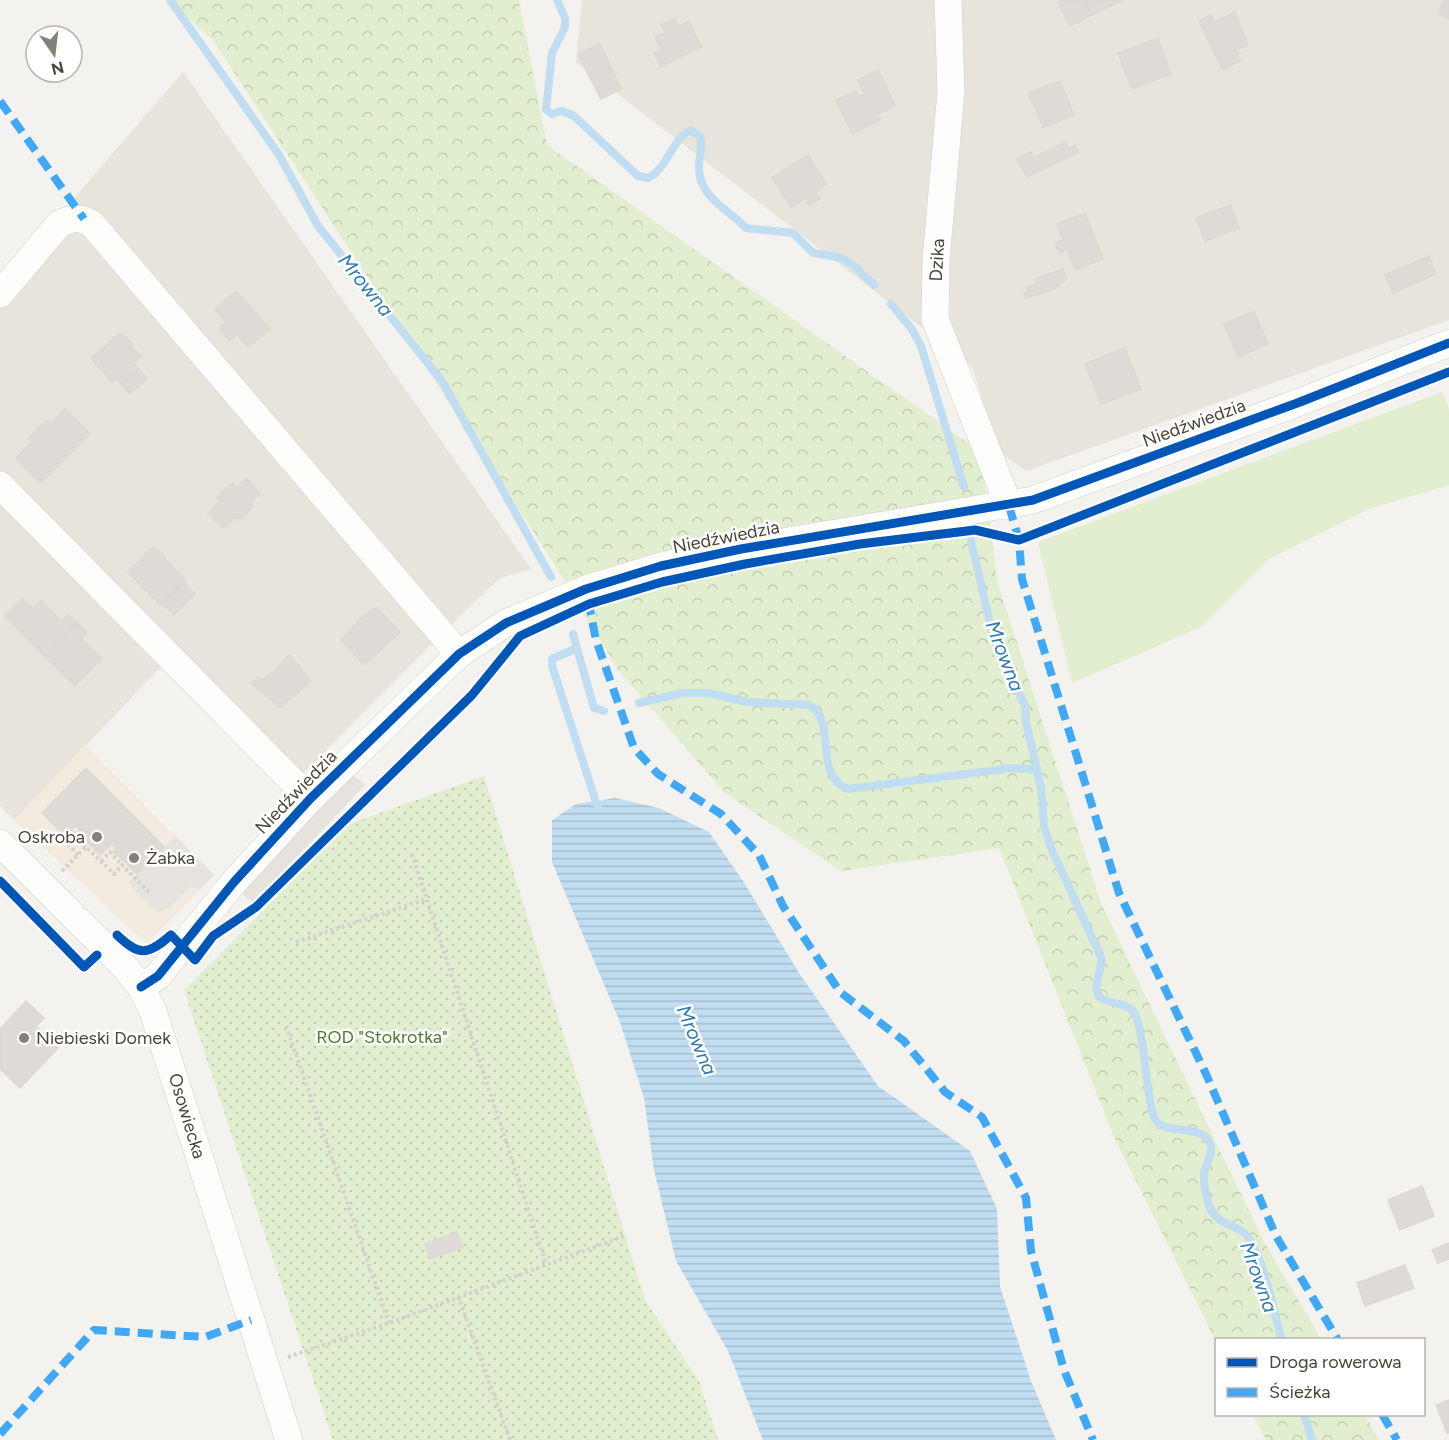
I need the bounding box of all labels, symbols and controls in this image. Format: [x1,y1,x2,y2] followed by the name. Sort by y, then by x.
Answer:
[24,24,84,84] north arrow
[49,57,66,79] text: N
[925,238,949,282] street label: Dzika
[333,249,399,321] water label: Mrowna
[1139,394,1249,452] street label: Niedźwiedzia
[671,516,781,558] street label: Niedźwiedzia
[981,617,1029,695] water label: Mrowna
[251,745,341,839] street label: Niedźwiedzia
[18,826,85,848] place label: Oskroba
[90,830,104,844] marker: Oskroba
[146,847,195,869] place label: Żabka
[127,851,141,865] marker: Żabka
[672,1001,723,1079] water label: Mrowna
[316,1026,448,1048] park label: ROD "Stokrotka"
[36,1027,171,1049] place label: Niebieski Domek
[17,1031,31,1045] marker: Niebieski Domek
[164,1071,210,1161] street label: Osowiecka
[1235,1238,1283,1316] water label: Mrowna
[1215,1338,1425,1416] legend
[1269,1351,1401,1373] text: Droga rowerowa
[1269,1381,1330,1403] text: Ścieżka

